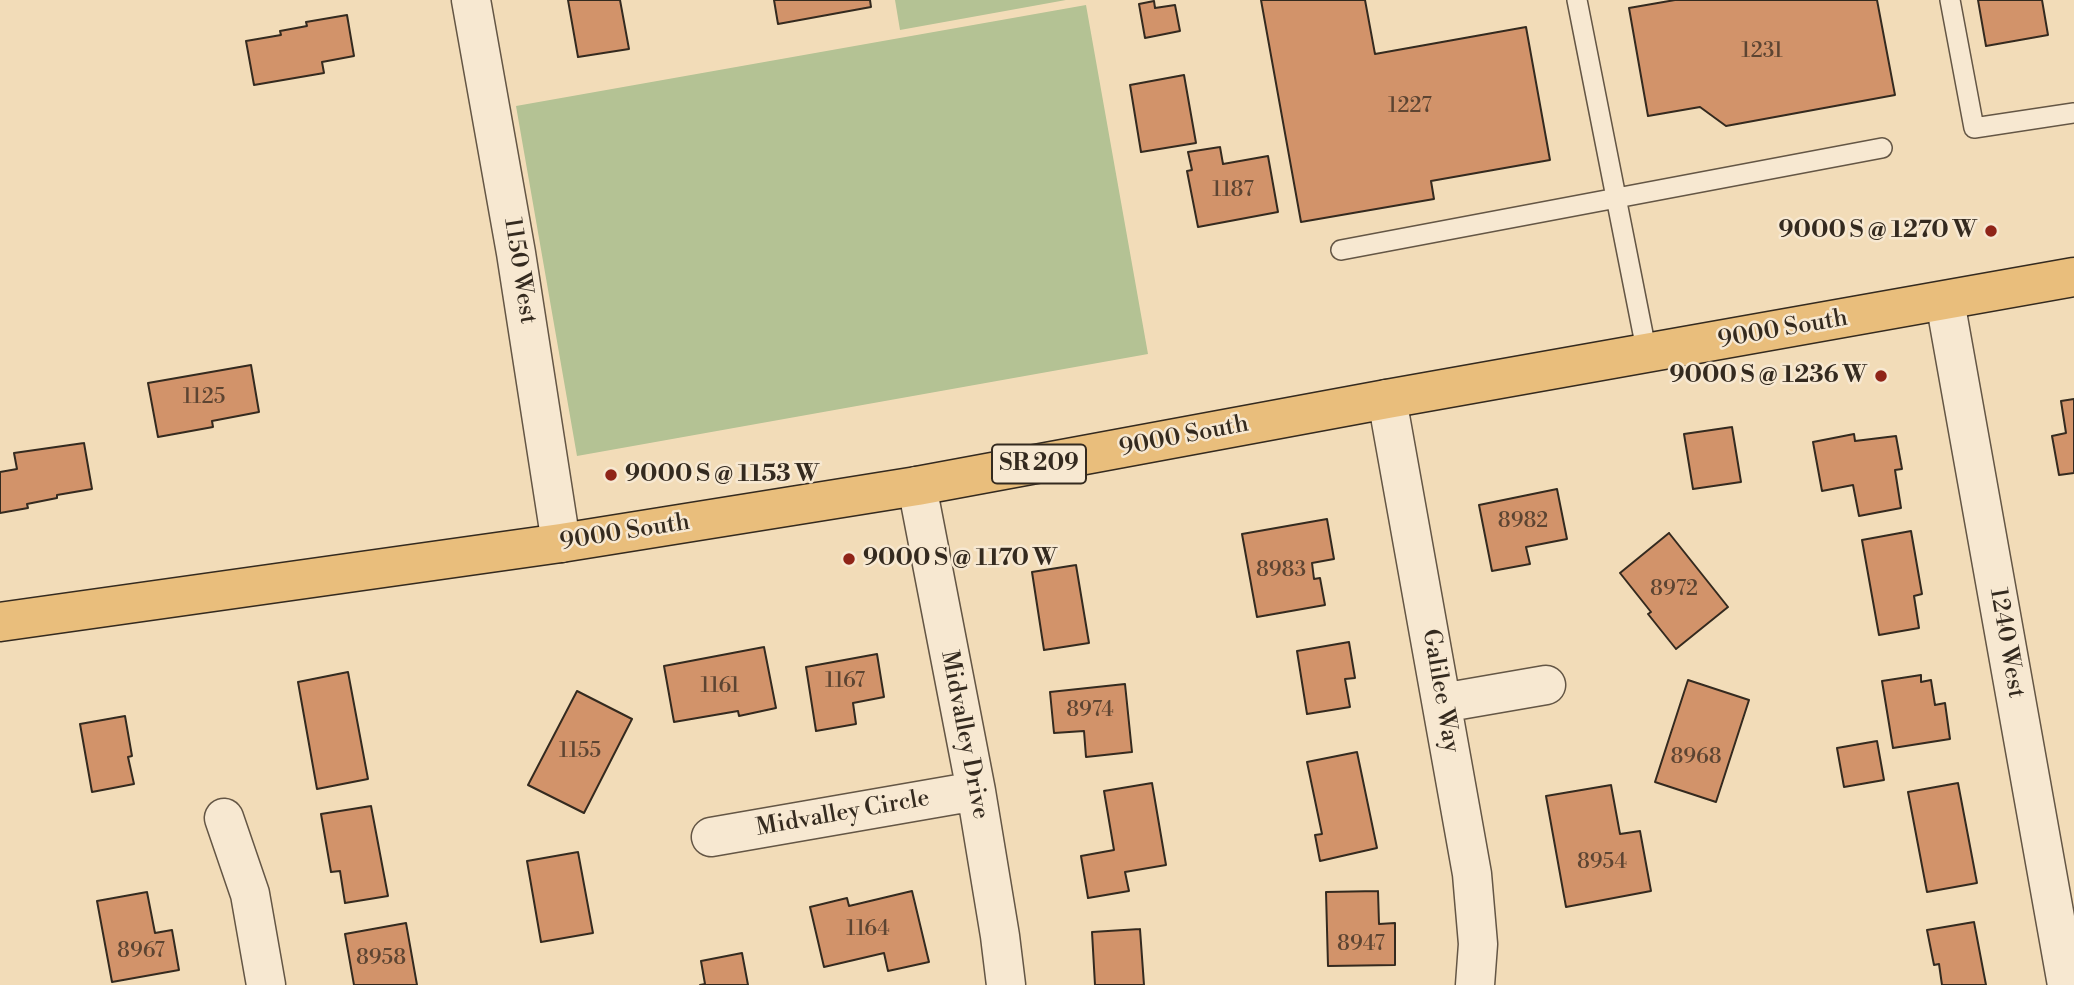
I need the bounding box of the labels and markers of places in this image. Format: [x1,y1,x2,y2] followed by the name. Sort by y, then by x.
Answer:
[1778,217,1977,245] place label: 9000 S @ 1270 W
[1983,223,1999,239] marker: 9000 S @ 1270 W
[1669,362,1867,390] place label: 9000 S @ 1236 W
[1873,368,1889,384] marker: 9000 S @ 1236 W
[625,461,819,489] place label: 9000 S @ 1153 W
[603,467,619,483] marker: 9000 S @ 1153 W
[863,545,1057,573] place label: 9000 S @ 1170 W
[841,551,857,567] marker: 9000 S @ 1170 W

